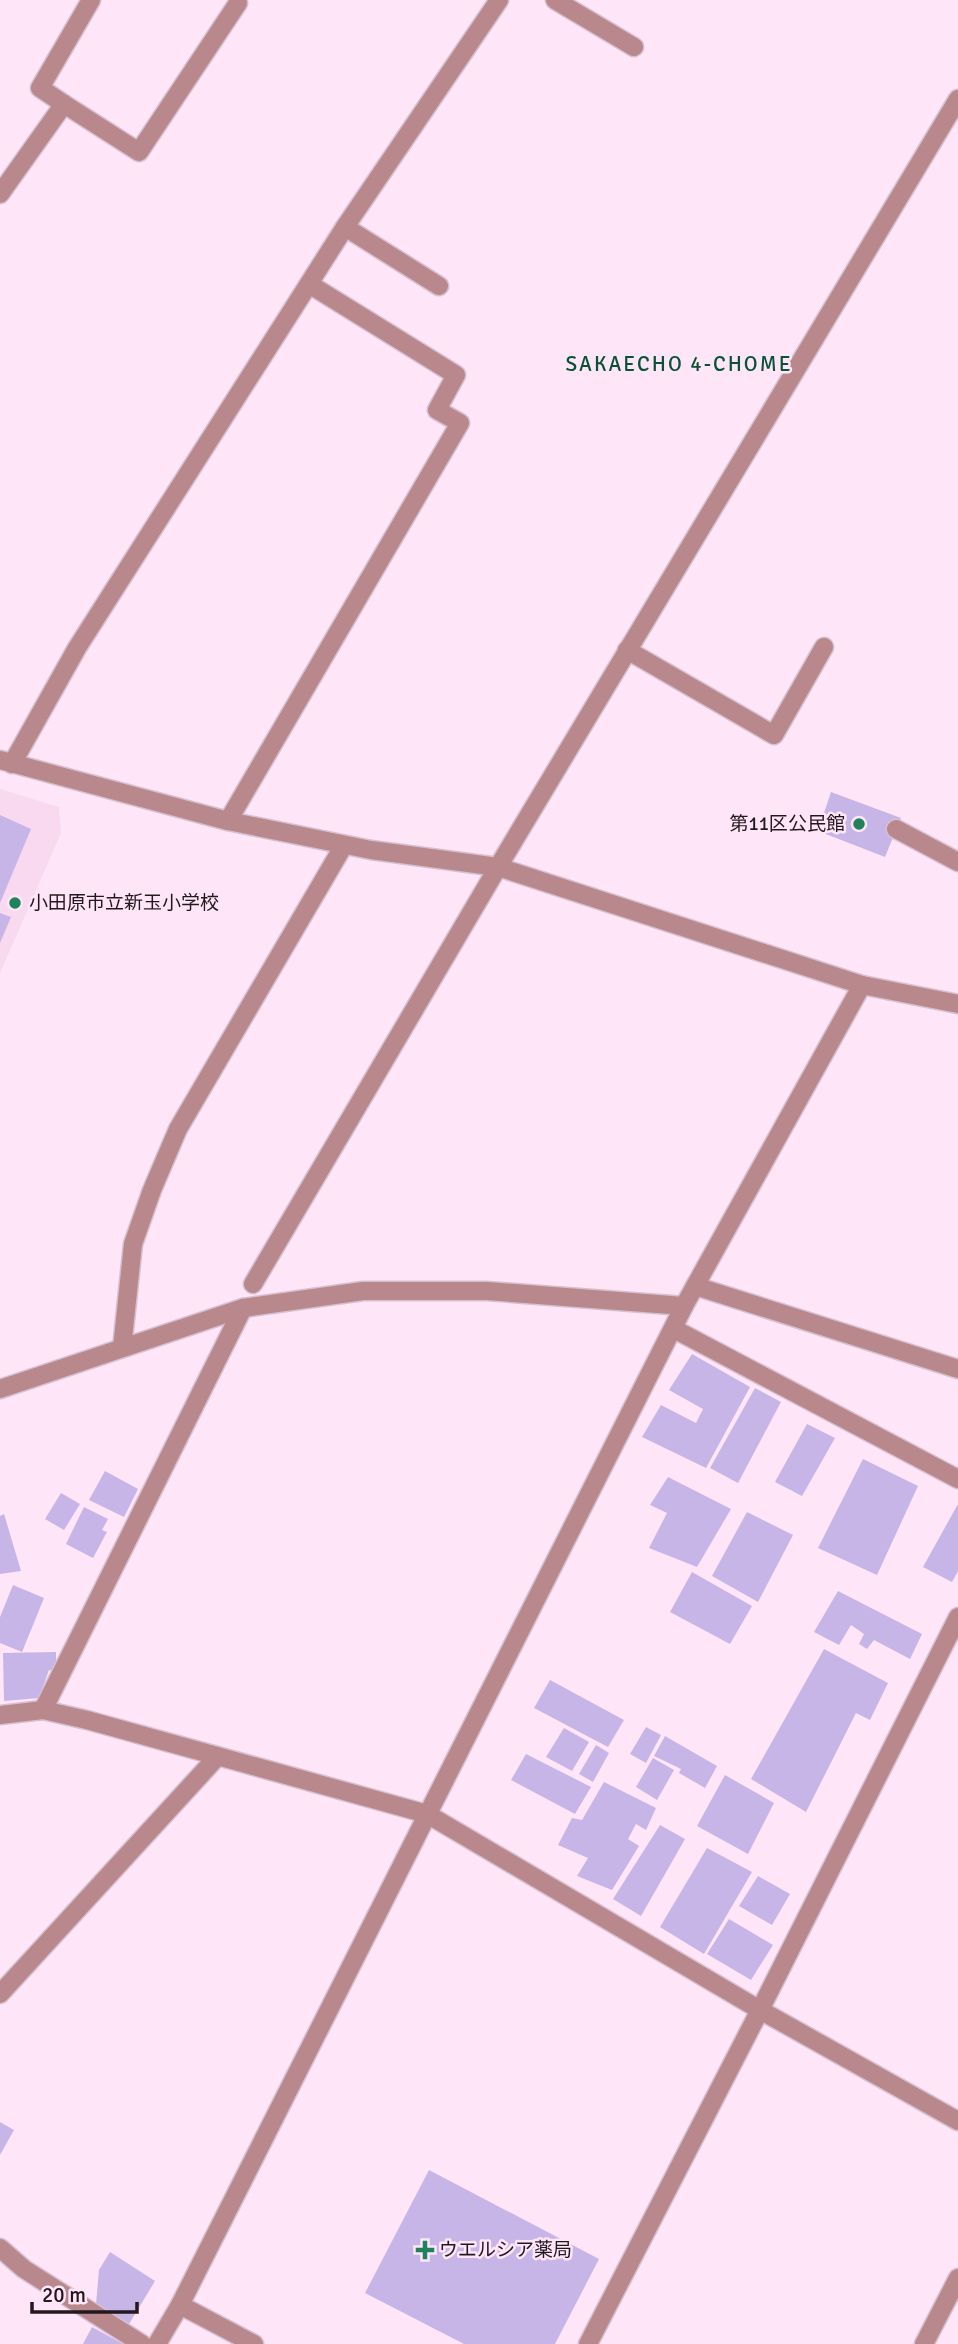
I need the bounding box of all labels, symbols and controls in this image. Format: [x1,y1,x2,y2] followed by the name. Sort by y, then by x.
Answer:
[565,351,793,377] district label: SAKAECHO 4-CHOME
[729,812,845,836] place label: 第11区公民館
[851,816,867,832] marker: 第11区公民館
[29,891,219,915] place label: 小田原市立新玉小学校
[7,895,23,911] marker: 小田原市立新玉小学校
[439,2238,572,2262] place label: ウエルシア薬局
[417,2242,433,2258] marker: ウエルシア薬局
[32,2270,136,2314] scale bar
[42,2282,86,2308] text: 20 m

